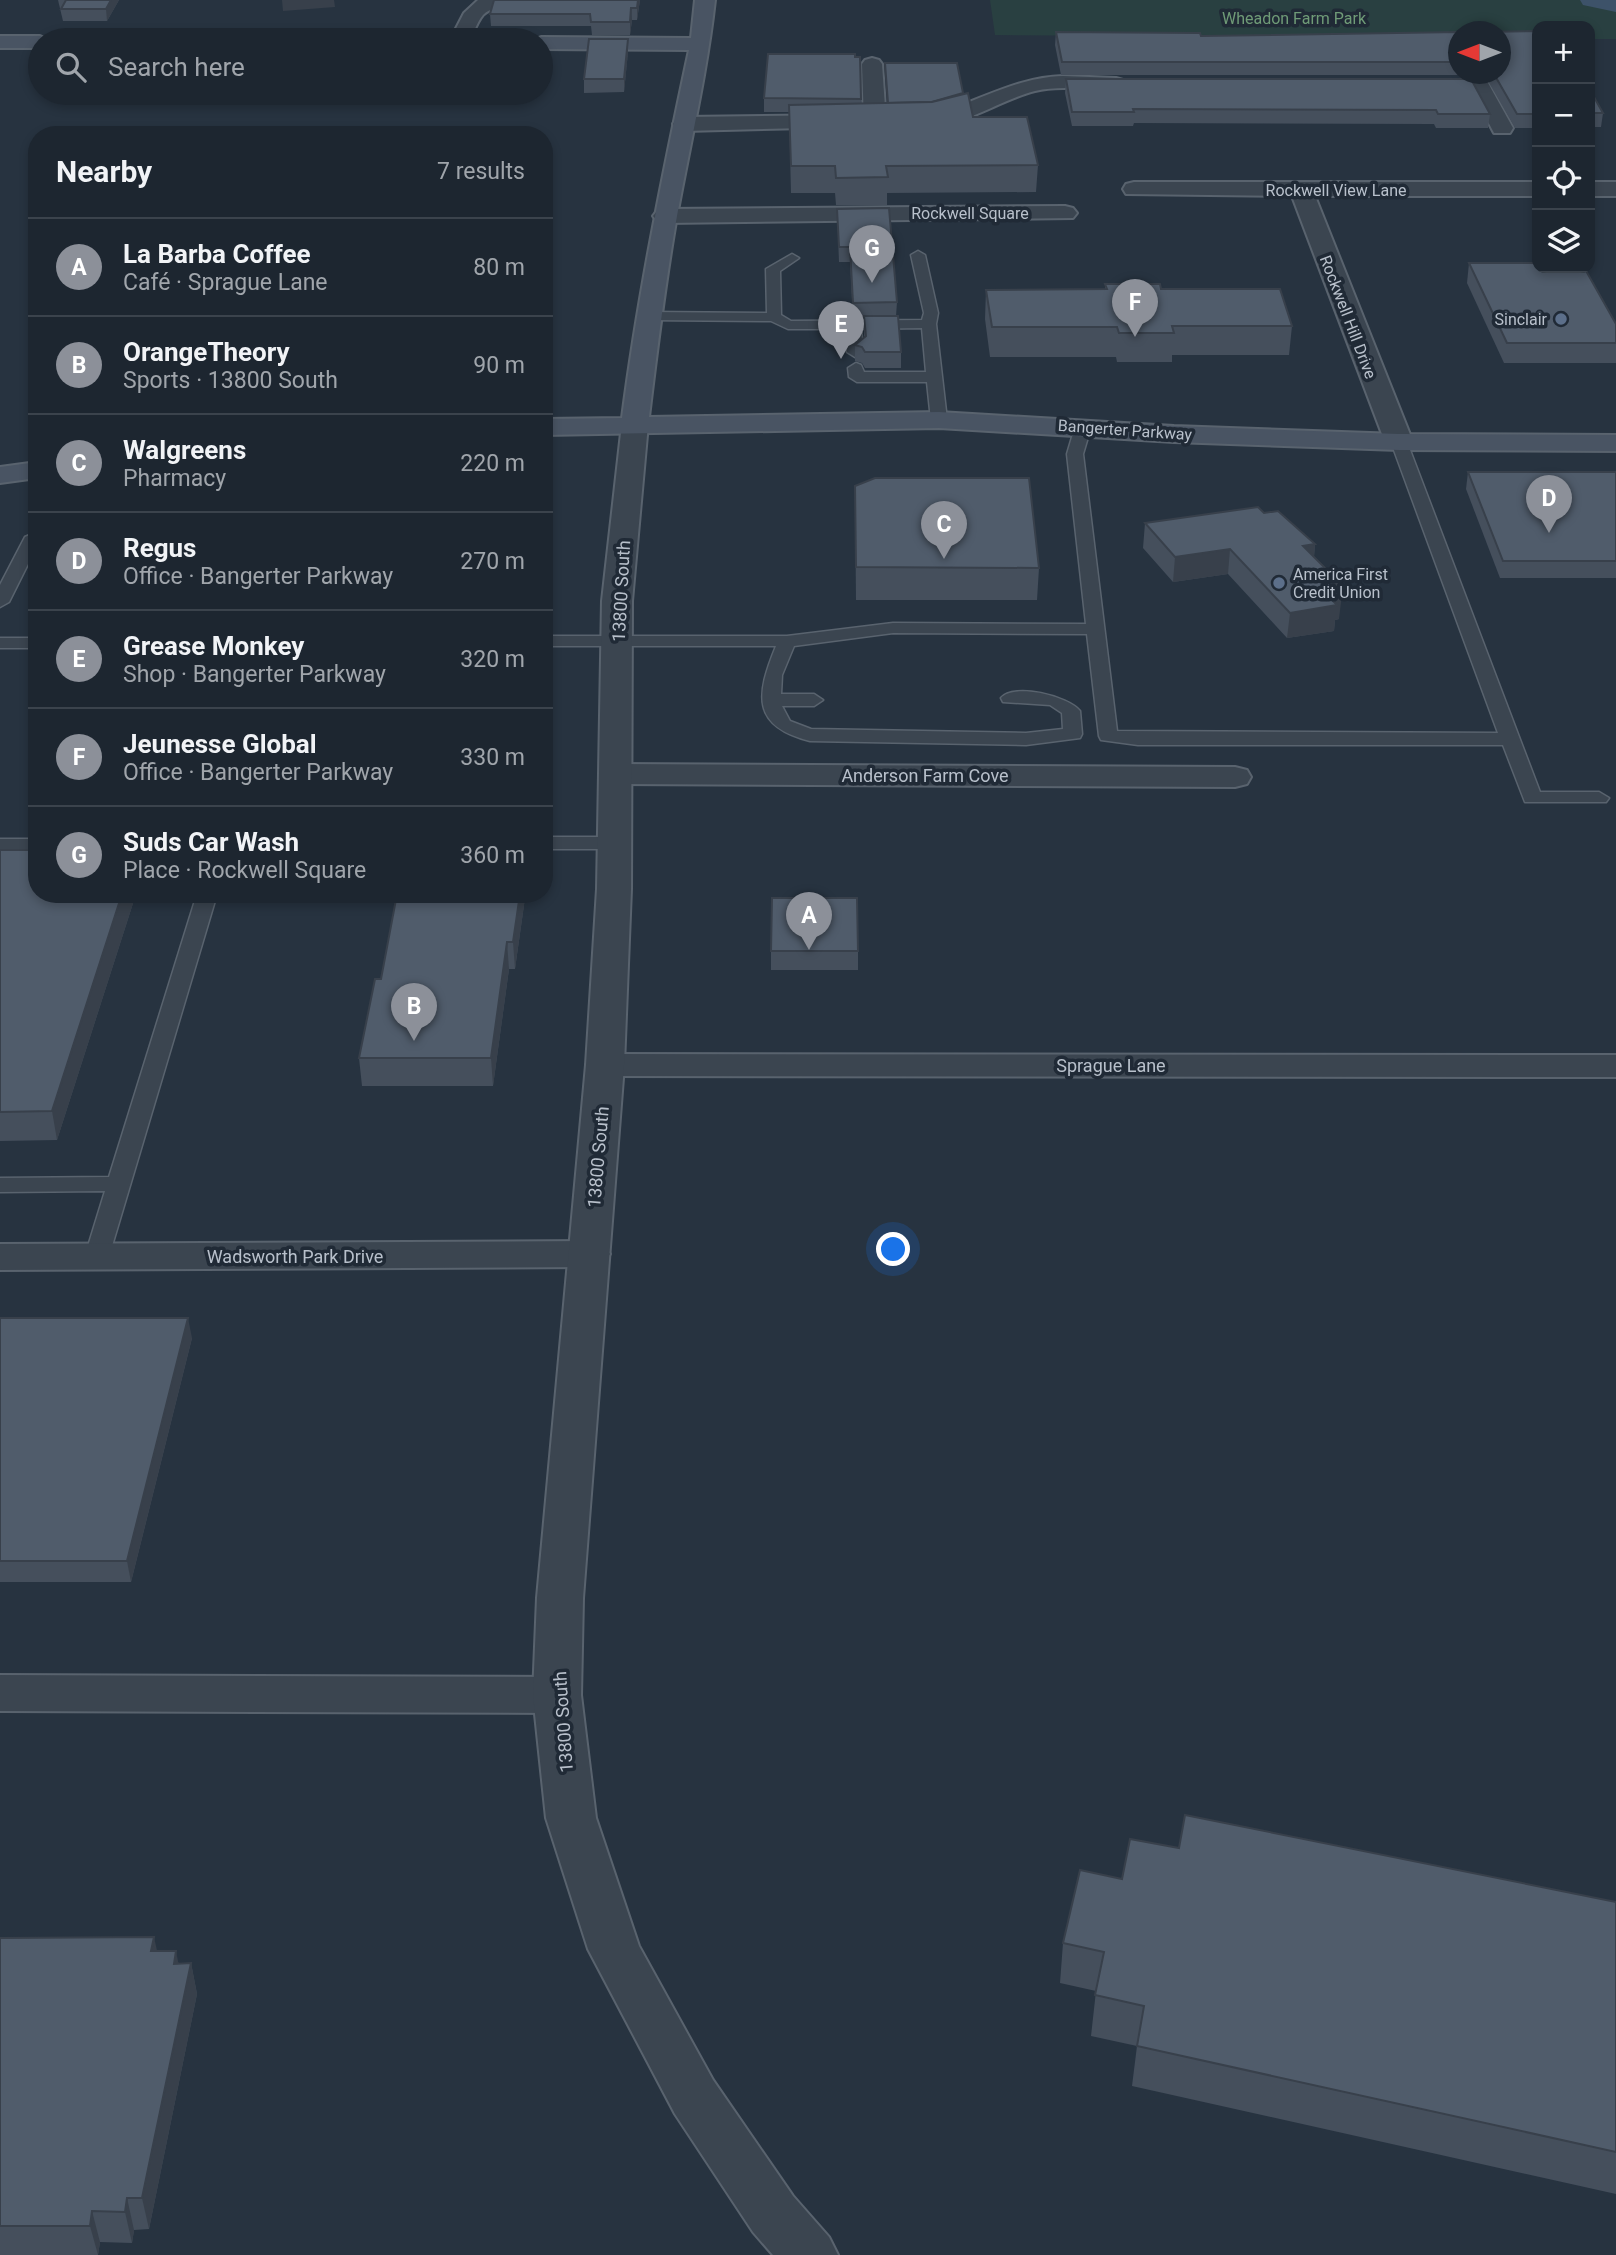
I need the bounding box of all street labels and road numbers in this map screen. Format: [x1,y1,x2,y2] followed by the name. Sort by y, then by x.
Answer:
[1266,181,1406,200] street label: Rockwell View Lane
[911,204,1029,223] street label: Rockwell Square
[1316,253,1380,381] street label: Rockwell Hill Drive
[1057,416,1193,444] street label: Bangerter Parkway
[608,540,634,642] street label: 13800 South
[841,765,1009,786] street label: Anderson Farm Cove
[1056,1055,1166,1076] street label: Sprague Lane
[583,1105,613,1209] street label: 13800 South
[207,1246,383,1267] street label: Wadsworth Park Drive
[549,1671,577,1773] street label: 13800 South

